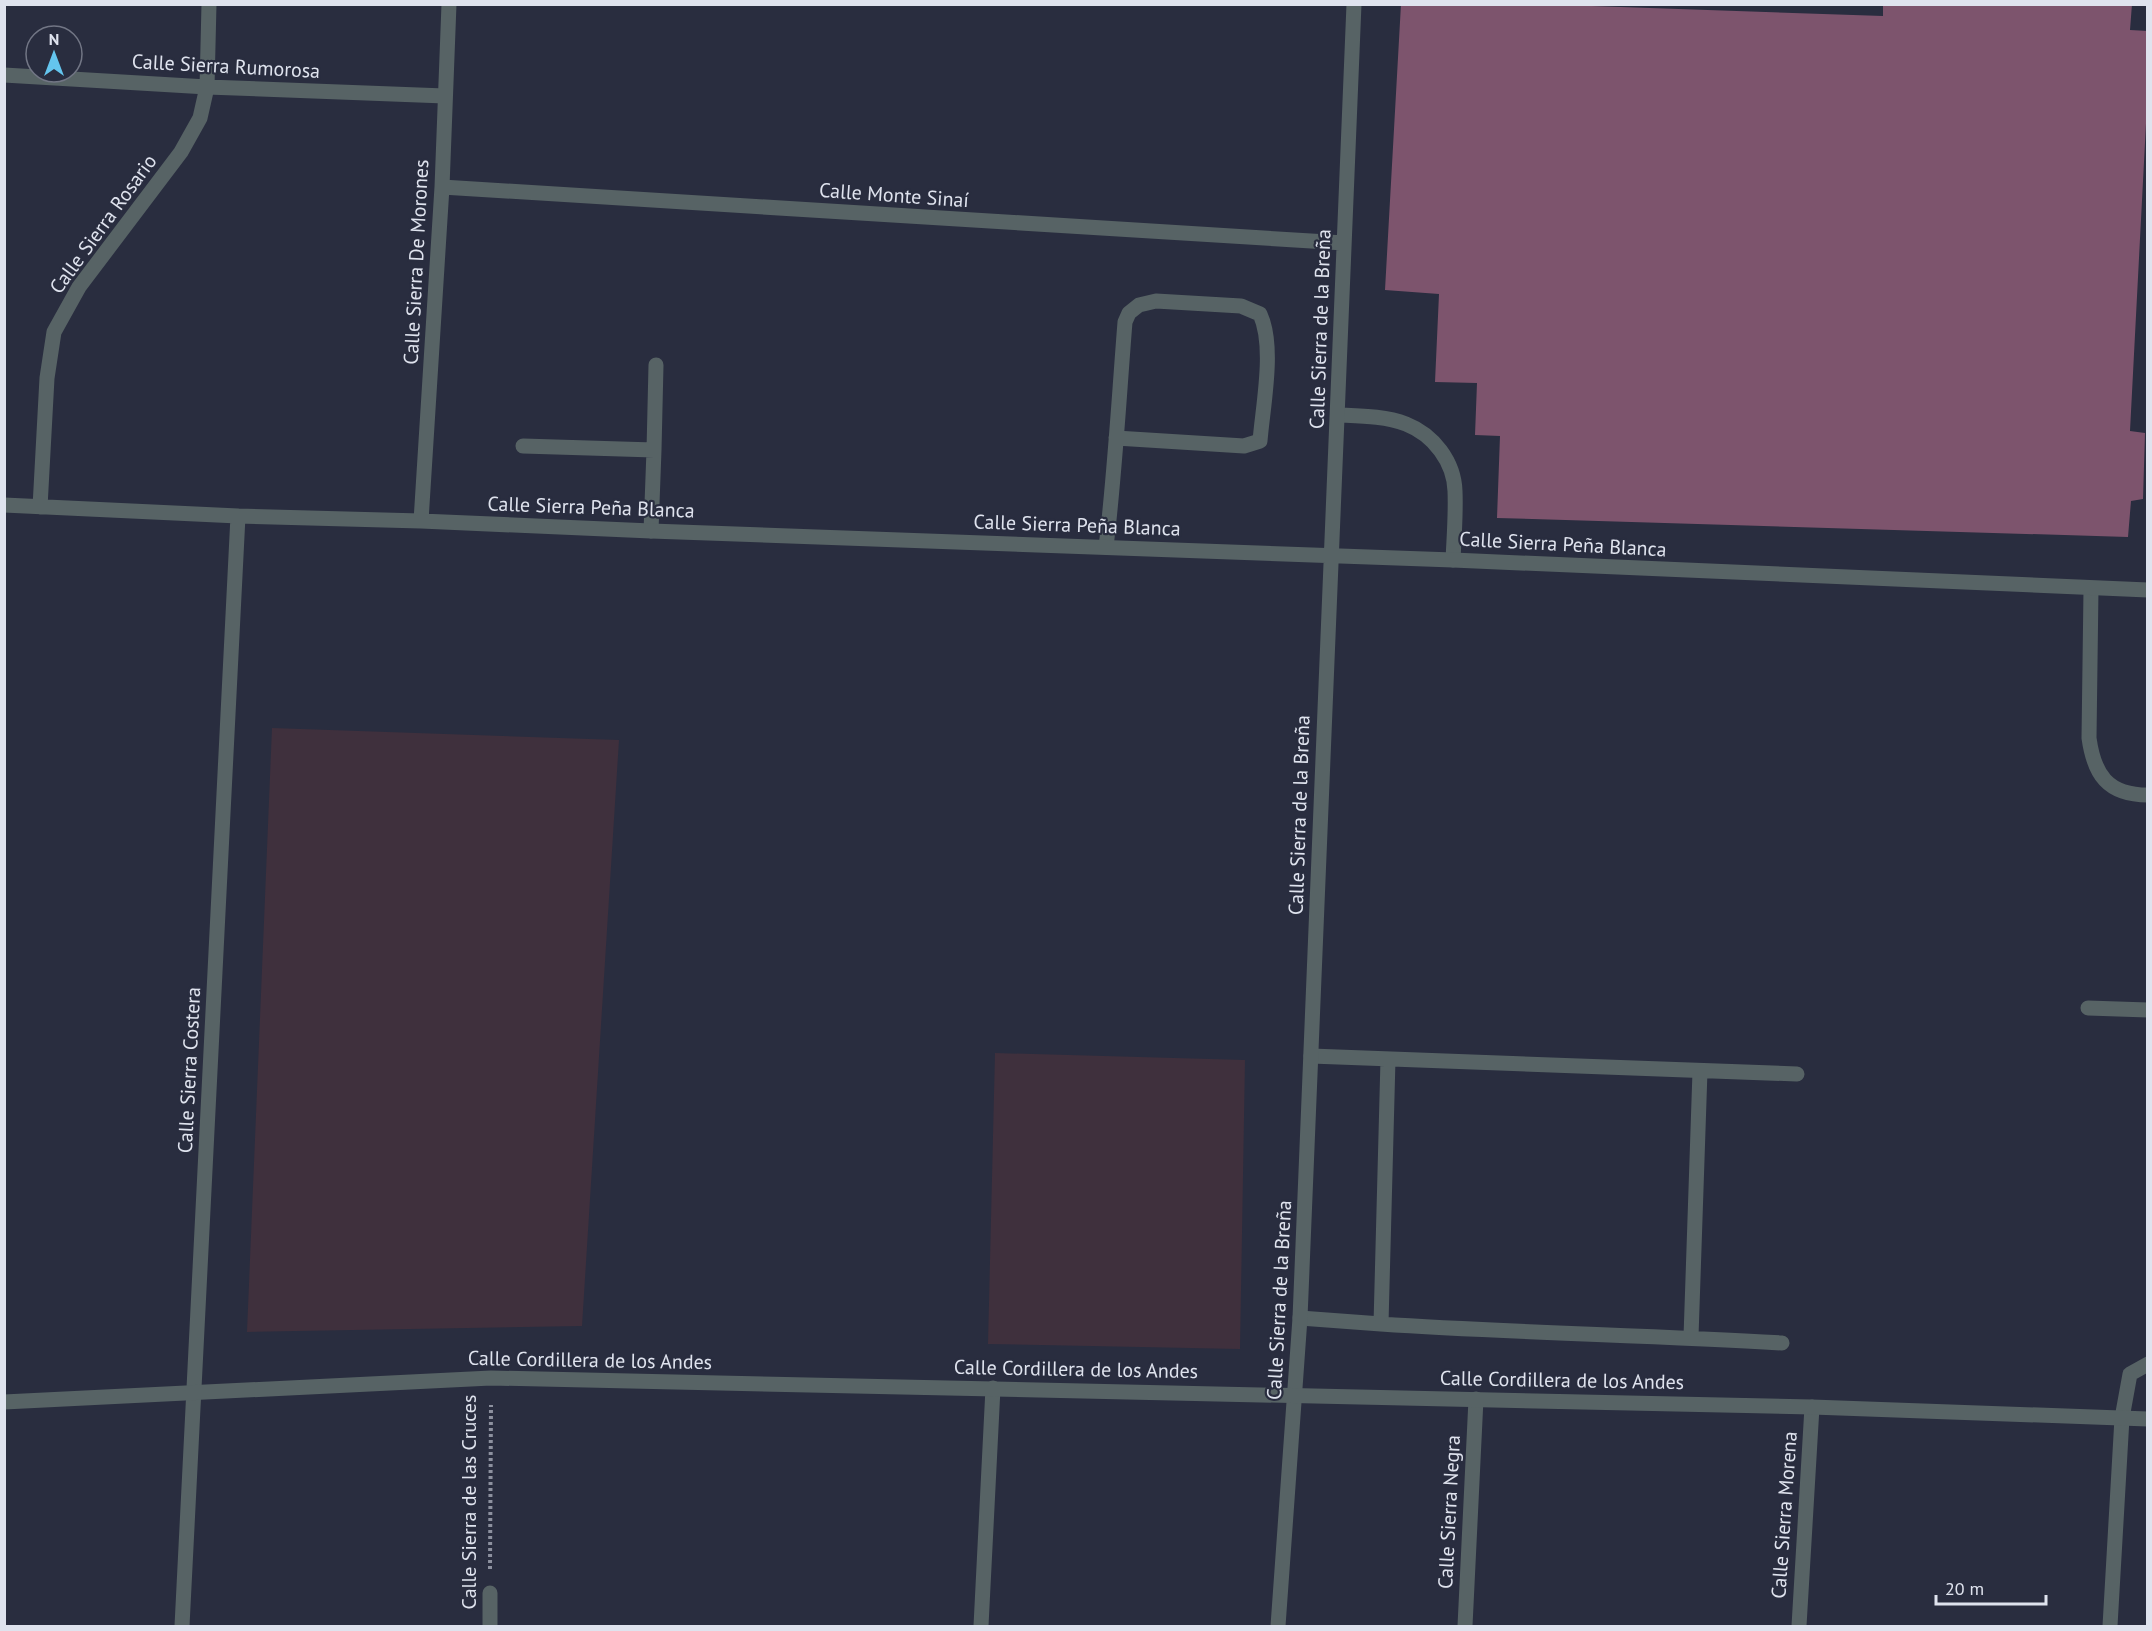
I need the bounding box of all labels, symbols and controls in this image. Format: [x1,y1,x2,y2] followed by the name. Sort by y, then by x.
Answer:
[24,24,84,84] north arrow
[49,29,59,49] text: N
[131,48,321,84] street label: Calle Sierra Rumorosa
[44,149,162,299] street label: Calle Sierra Rosario
[398,159,434,365] street label: Calle Sierra De Morones
[818,177,970,213] street label: Calle Monte Sinaí
[1304,229,1336,429] street label: Calle Sierra de la Breña
[487,490,695,524] street label: Calle Sierra Peña Blanca
[973,508,1181,542] street label: Calle Sierra Peña Blanca
[1459,526,1667,562] street label: Calle Sierra Peña Blanca
[1283,715,1315,915] street label: Calle Sierra de la Breña
[172,986,206,1154] street label: Calle Sierra Costera
[1261,1199,1297,1401] street label: Calle Sierra de la Breña
[468,1345,712,1375] street label: Calle Cordillera de los Andes
[954,1354,1198,1384] street label: Calle Cordillera de los Andes
[1440,1365,1684,1395] street label: Calle Cordillera de los Andes
[456,1395,482,1609] street label: Calle Sierra de las Cruces
[1765,1431,1803,1599] street label: Calle Sierra Morena
[1432,1434,1466,1590] street label: Calle Sierra Negra
[1936,1568,2046,1606] scale bar
[1945,1577,1984,1600] text: 20 m

